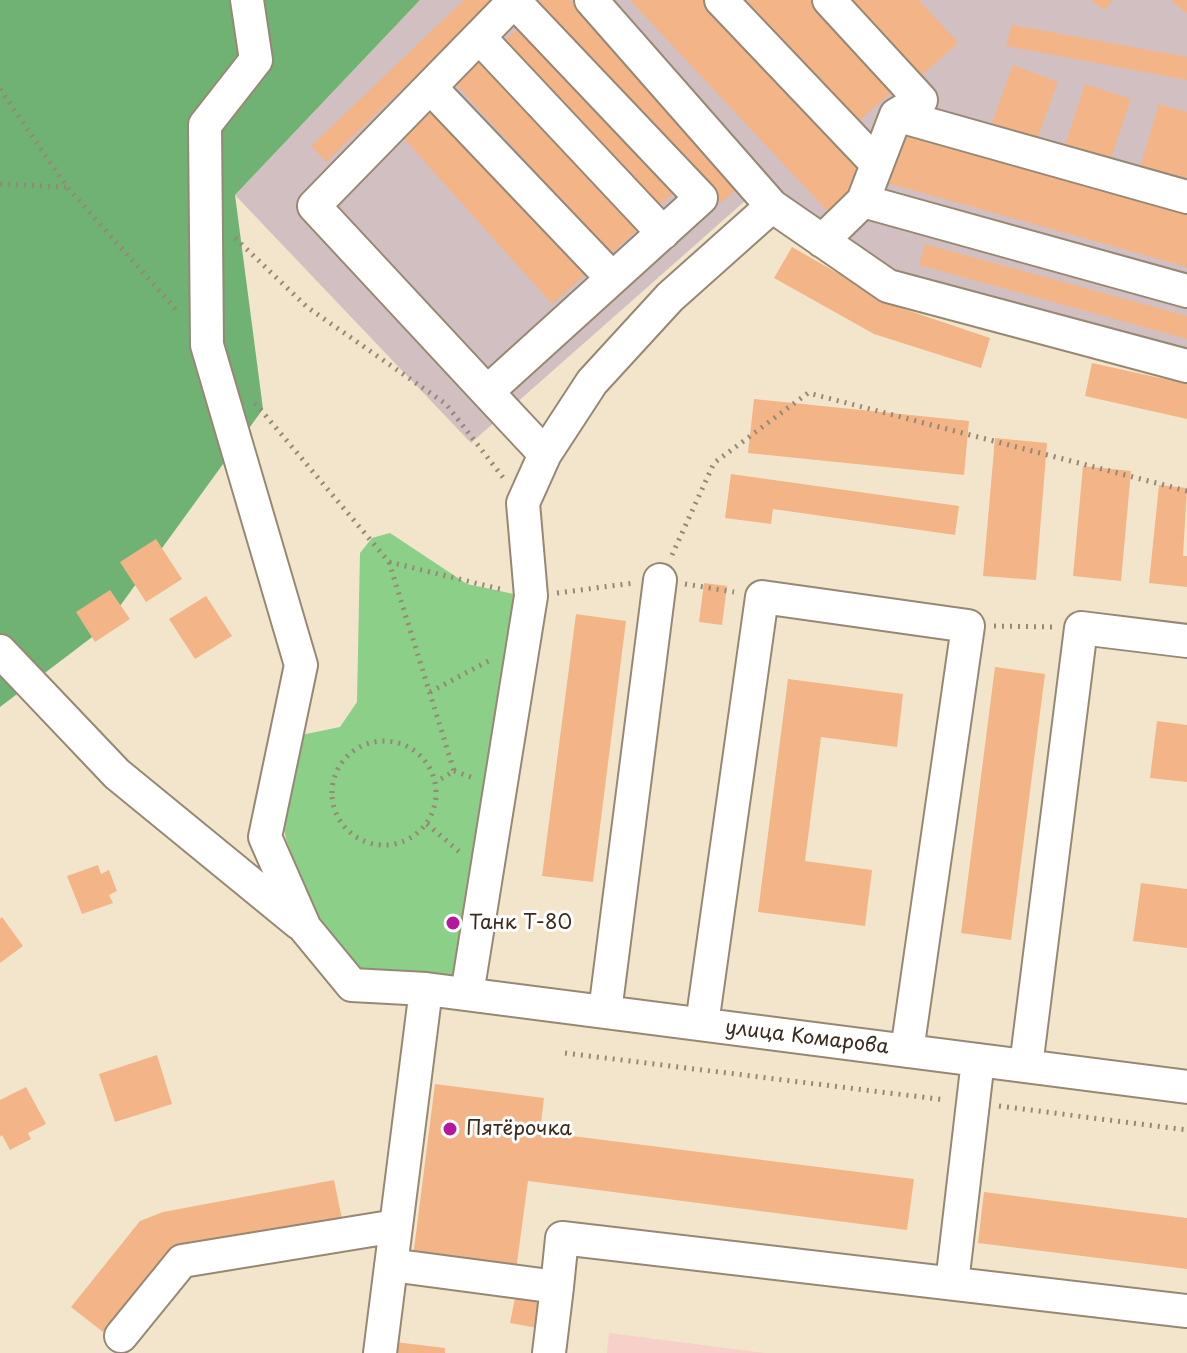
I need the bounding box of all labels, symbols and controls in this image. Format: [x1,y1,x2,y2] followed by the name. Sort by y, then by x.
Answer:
[469,911,572,935] place label: Танк Т-80
[444,914,462,932] marker: Танк Т-80
[724,1016,890,1060] street label: улица Комарова
[466,1117,572,1141] place label: Пятёрочка
[441,1120,459,1138] marker: Пятёрочка

